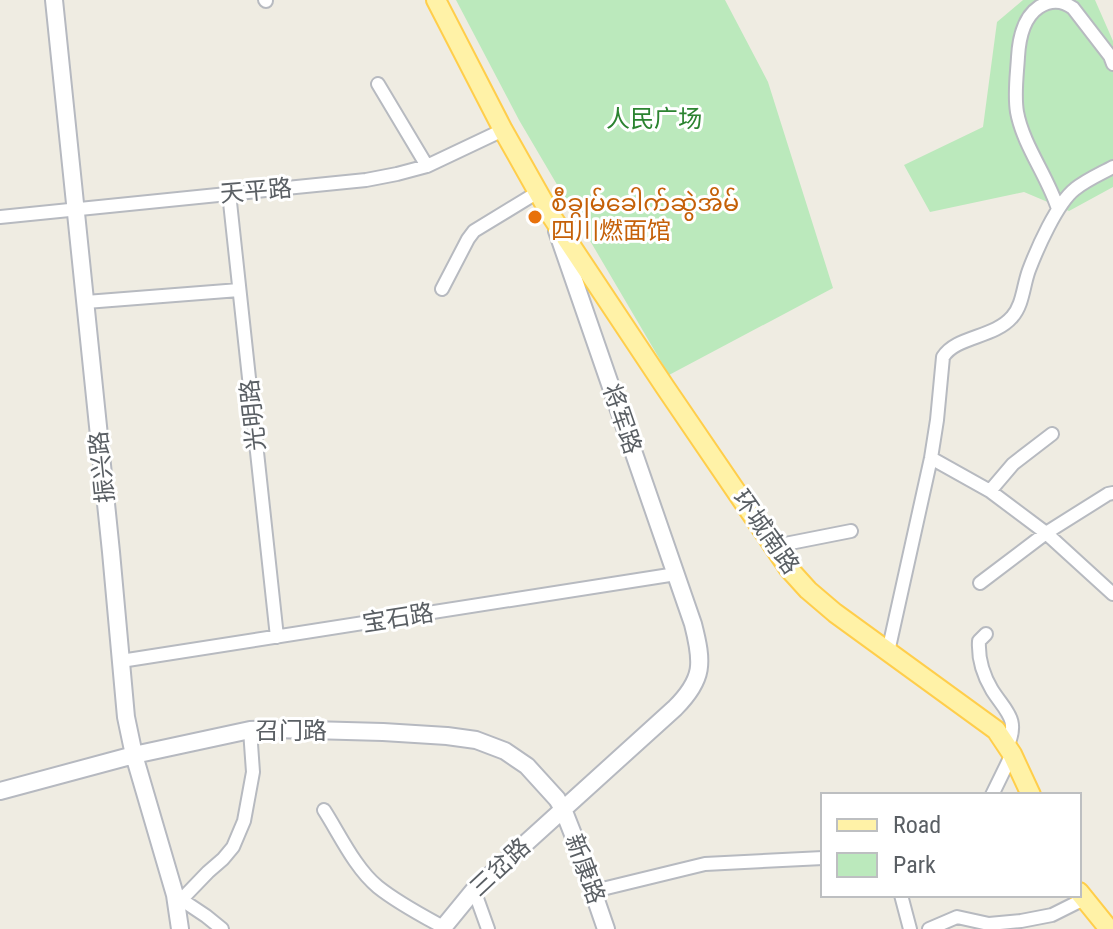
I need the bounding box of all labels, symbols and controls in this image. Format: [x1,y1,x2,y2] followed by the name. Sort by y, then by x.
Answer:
[606,105,702,133] park label: 人民广场
[219,174,293,208] street label: 天平路
[551,187,739,245] place label: စီချွမ်ခေါက်ဆွဲအိမ် 四川燃面馆
[526,208,544,226] marker: စီချွမ်ခေါက်ဆွဲအိမ် 四川燃面馆
[235,378,271,452] street label: 光明路
[597,380,647,458] street label: 将军路
[84,430,120,504] street label: 振兴路
[727,485,805,579] street label: 环城南路
[360,599,436,637] street label: 宝石路
[255,717,327,745] street label: 召门路
[821,793,1081,897] legend
[893,811,941,839] text: Road
[560,830,610,908] street label: 新康路
[464,832,536,902] street label: 三岔路
[893,851,936,879] text: Park

